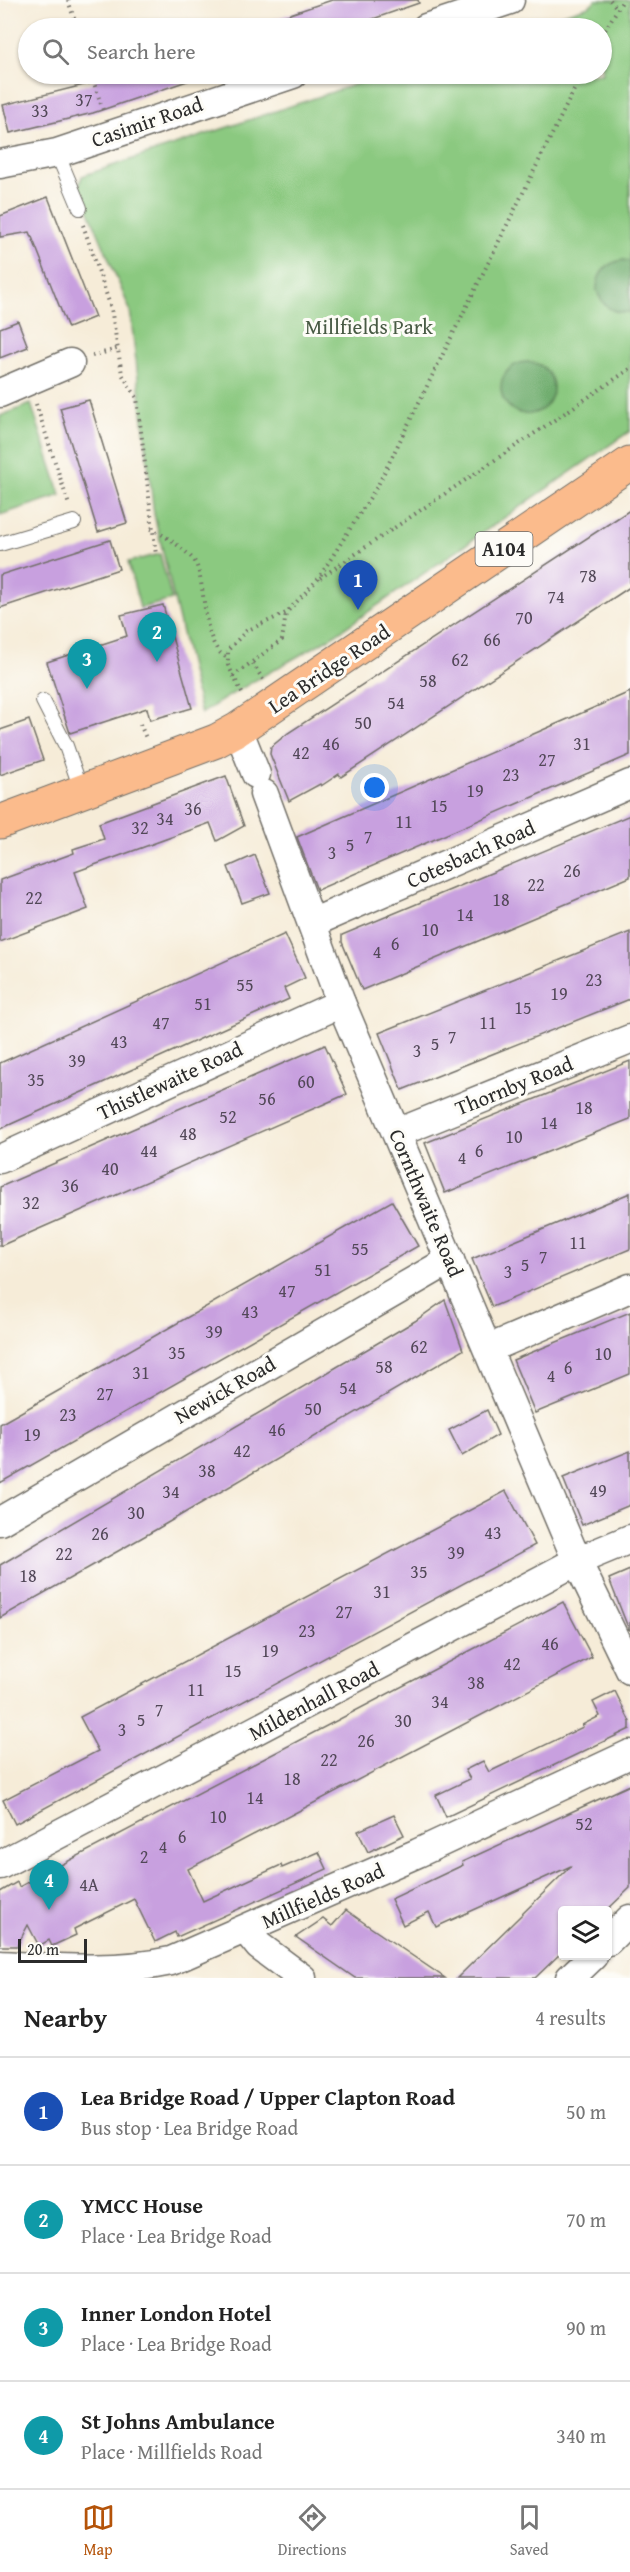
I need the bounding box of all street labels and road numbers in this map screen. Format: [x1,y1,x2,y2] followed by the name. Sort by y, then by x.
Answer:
[87,88,207,155] street label: Casimir Road
[476,532,532,566] road number: A104
[262,616,397,721] street label: Lea Bridge Road
[402,811,541,896] street label: Cotesbach Road
[92,1033,248,1128] street label: Thistlewaite Road
[450,1048,578,1123] street label: Thornby Road
[381,1124,472,1282] street label: Cornthwaite Road
[168,1348,282,1431] street label: Newick Road
[243,1653,385,1748] street label: Mildenhall Road
[256,1854,390,1936] street label: Millfields Road

